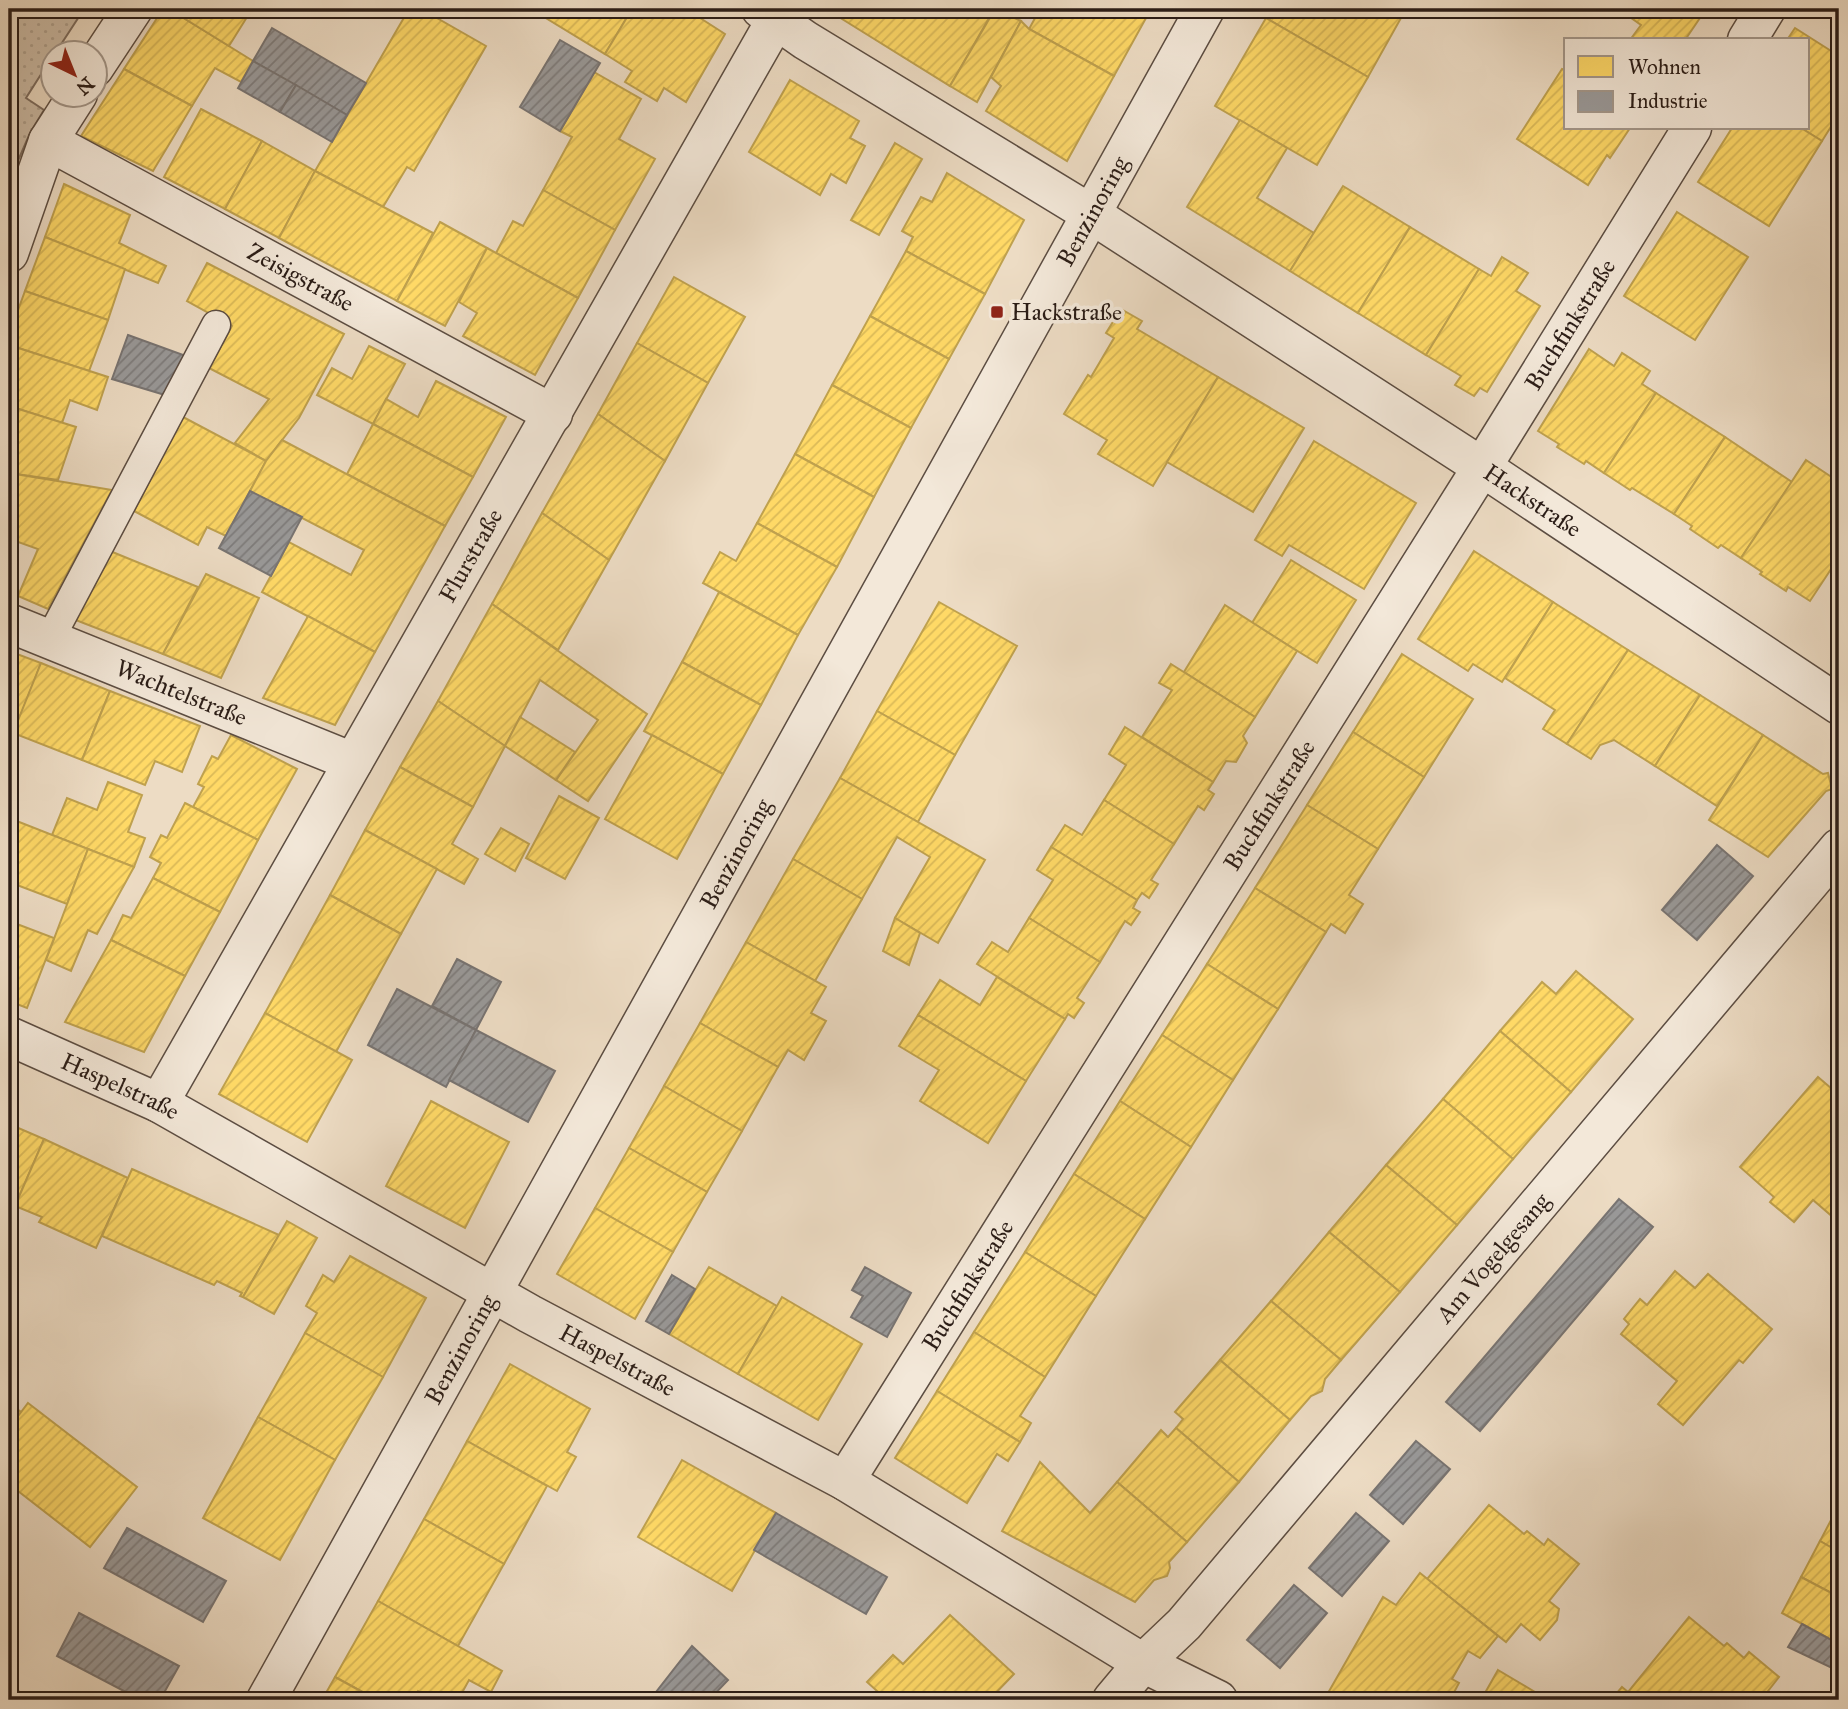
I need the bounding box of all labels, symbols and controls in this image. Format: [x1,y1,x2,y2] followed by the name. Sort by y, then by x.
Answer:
[38,38,108,108] north arrow
[1564,38,1810,130] legend
[1628,54,1701,80] text: Wohnen
[72,72,99,100] text: N
[1628,88,1708,114] text: Industrie
[1050,150,1136,272] street label: Benzinoring
[242,236,359,319] street label: Zeisigstraße
[1518,253,1622,396] street label: Buchfinkstraße
[1011,297,1122,327] place label: Hackstraße
[989,304,1005,320] marker: Hackstraße
[1478,457,1587,544] street label: Hackstraße
[432,503,509,608] street label: Flurstraße
[111,653,251,733] street label: Wachtelstraße
[1217,734,1322,876] street label: Buchfinkstraße
[693,793,779,914] street label: Benzinoring
[56,1046,185,1127] street label: Haspelstraße
[1429,1186,1557,1330] street label: Am Vogelgesang
[916,1214,1020,1356] street label: Buchfinkstraße
[418,1288,504,1410] street label: Benzinoring
[554,1317,681,1403] street label: Haspelstraße

